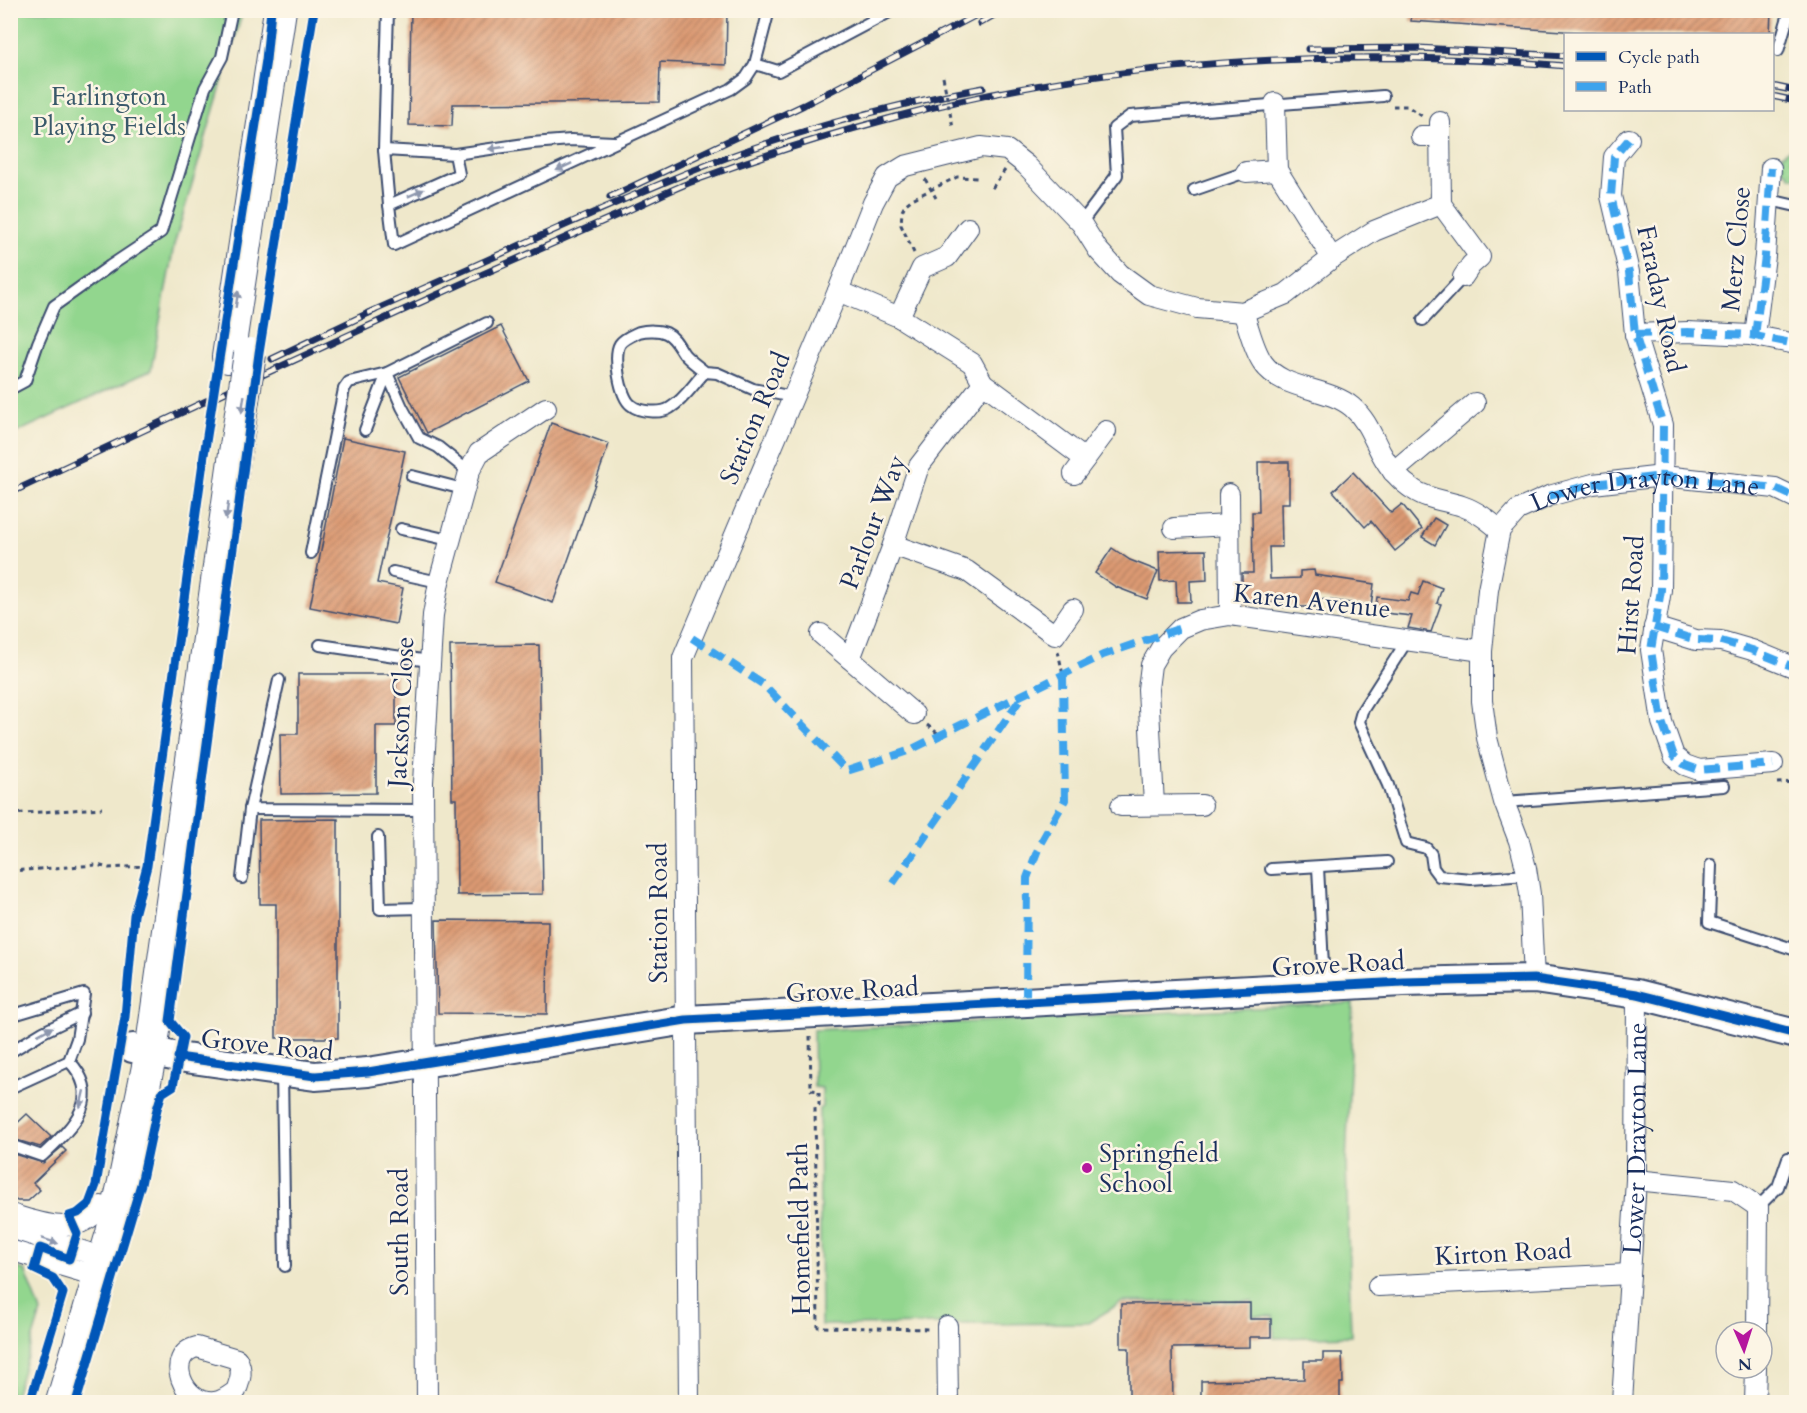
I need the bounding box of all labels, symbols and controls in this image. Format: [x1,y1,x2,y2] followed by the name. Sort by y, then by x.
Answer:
[1564,33,1774,111] legend
[1618,45,1700,70] text: Cycle path
[1618,75,1652,100] text: Path
[32,79,186,144] park label: Farlington Playing Fields
[487,143,506,152] one-way arrow
[556,162,573,171] one-way arrow
[1713,185,1759,313] street label: Merz Close
[408,188,426,198] one-way arrow
[1628,222,1694,376] street label: Faraday Road
[233,290,242,309] one-way arrow
[711,346,799,490] street label: Station Road
[238,394,247,413] one-way arrow
[831,450,915,594] street label: Parlour Way
[1524,459,1761,520] street label: Lower Drayton Lane
[222,502,232,521] one-way arrow
[1609,534,1653,656] street label: Hirst Road
[1232,575,1392,627] street label: Karen Avenue
[379,636,422,792] street label: Jackson Close
[641,842,676,983] street label: Station Road
[1271,943,1406,985] street label: Grove Road
[785,969,920,1011] street label: Grove Road
[199,1021,335,1069] street label: Grove Road
[1614,1022,1654,1255] street label: Lower Drayton Lane
[37,1026,54,1036] one-way arrow
[77,1090,87,1108] one-way arrow
[1099,1136,1219,1201] place label: Springfield School
[781,1142,819,1316] street label: Homefield Path
[1080,1161,1094,1175] marker: Springfield School
[382,1168,417,1296] street label: South Road
[1434,1232,1573,1274] street label: Kirton Road
[41,1237,59,1246] one-way arrow
[1714,1320,1774,1380] north arrow
[1737,1353,1752,1375] text: N

